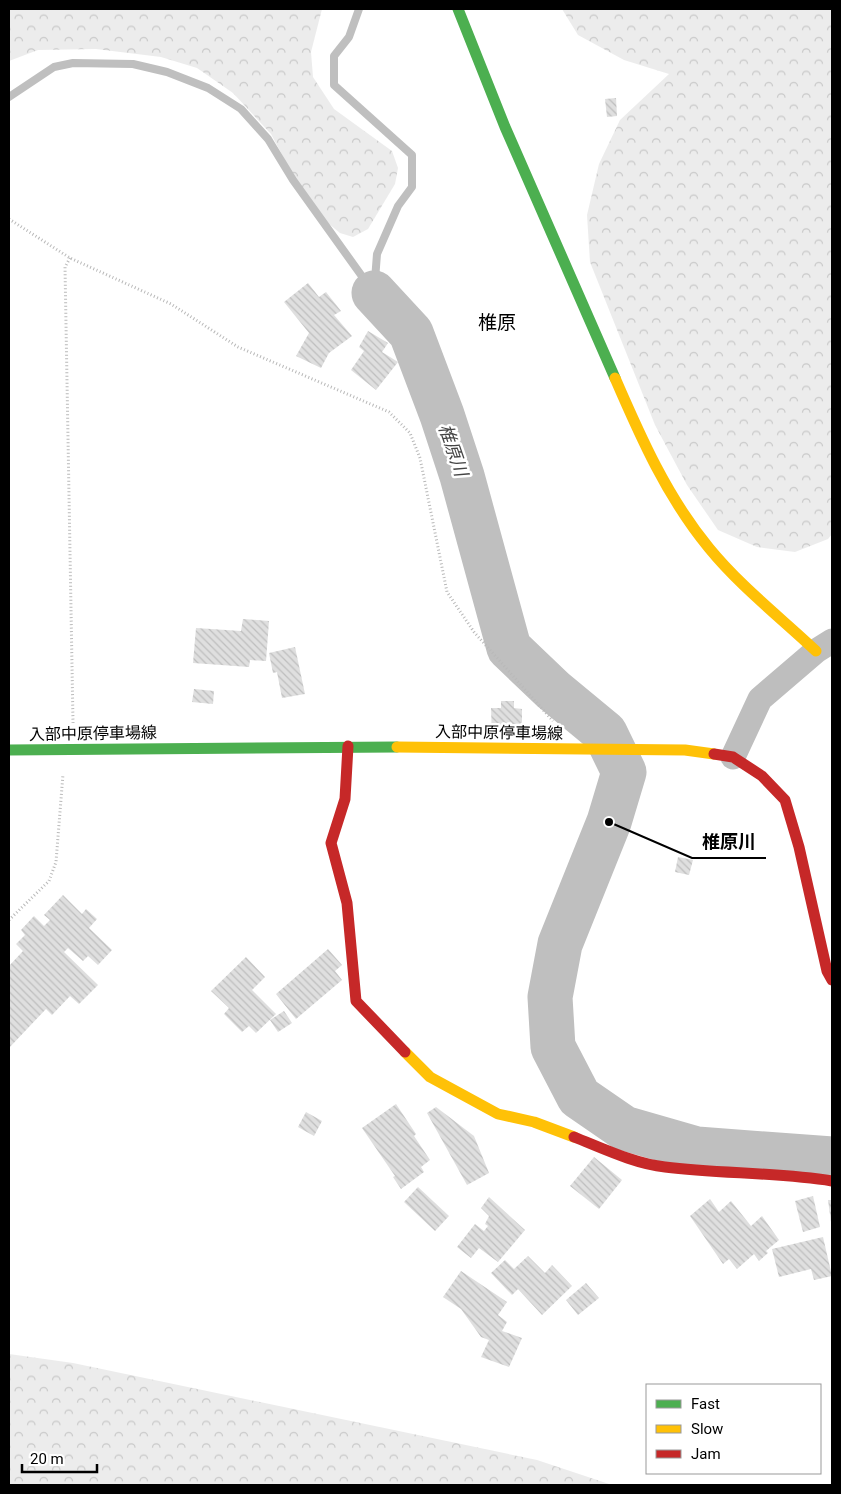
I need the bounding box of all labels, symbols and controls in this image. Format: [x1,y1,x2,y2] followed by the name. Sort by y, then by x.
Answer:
[478,311,516,334] district label: 椎原
[435,421,473,481] water label: 椎原川
[435,722,563,743] street label: 入部中原停車場線
[29,723,157,744] street label: 入部中原停車場線
[692,825,766,858] callout: 椎原川
[702,831,756,852] text: 椎原川
[646,1384,821,1474] legend
[691,1395,720,1413] text: Fast
[691,1420,723,1438] text: Slow
[22,1442,98,1474] scale bar
[691,1445,721,1463] text: Jam
[30,1450,64,1468] text: 20 m

